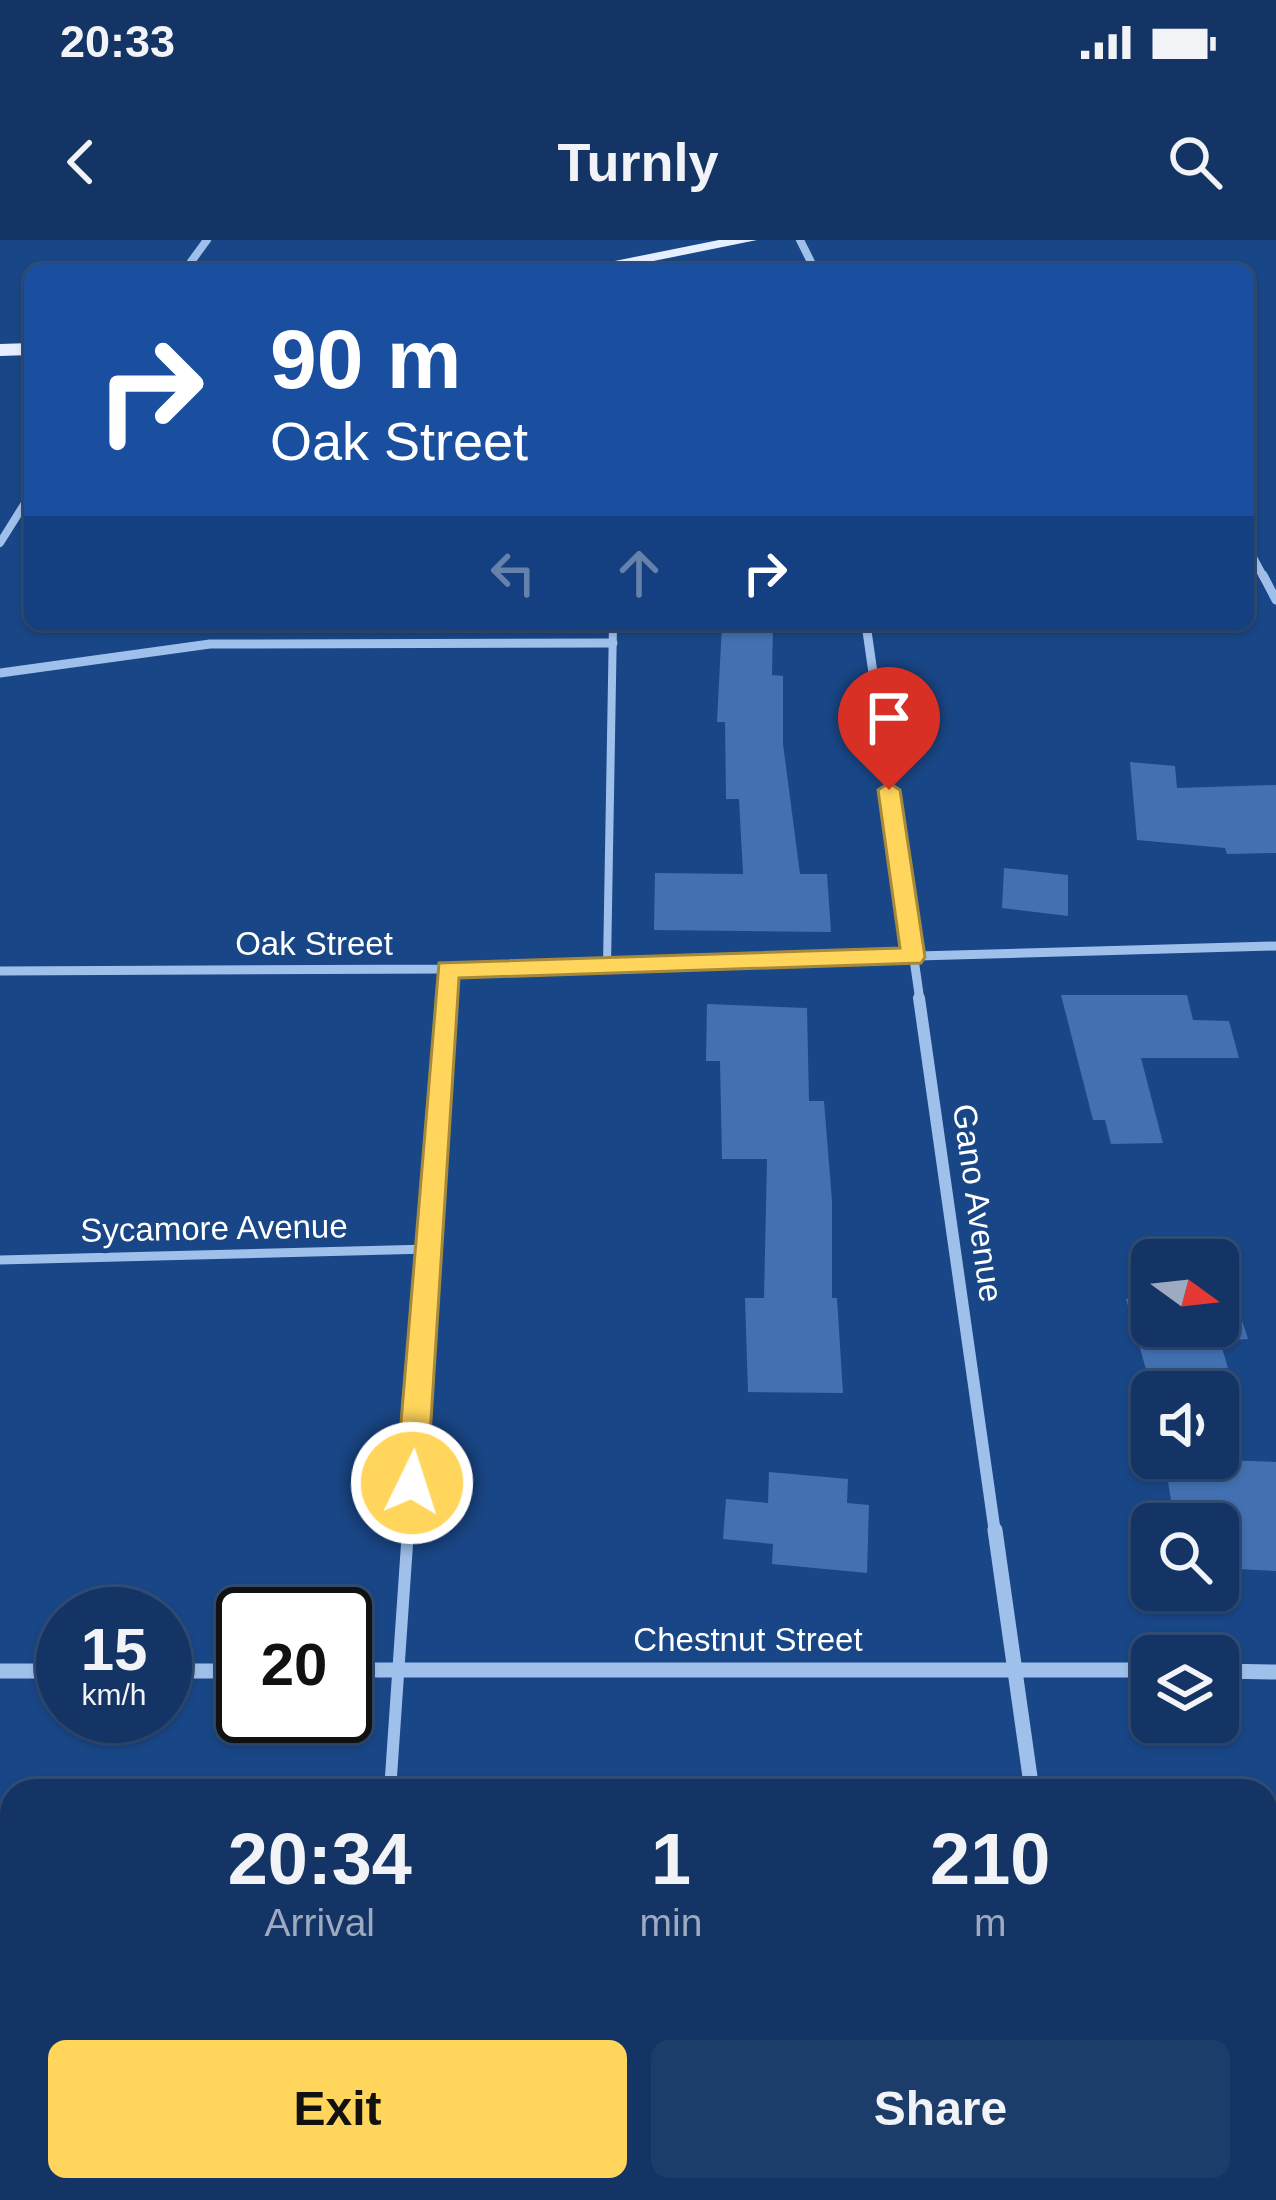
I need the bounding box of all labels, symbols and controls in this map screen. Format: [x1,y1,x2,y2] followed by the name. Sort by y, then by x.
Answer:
[60,16,175,67] text: 20:33
[48,129,114,195] icon: back
[1162,129,1228,195] icon: search
[558,132,719,192] text: Turnly
[72,312,228,468] icon: right
[270,312,461,406] text: 90 m
[270,411,528,471] text: Oak Street
[480,540,546,606] icon: left
[606,540,672,606] icon: ahead
[732,540,798,606] icon: right
[838,667,940,790] pin
[856,685,922,751] icon: arrive
[235,925,393,962] street label: Oak Street
[946,1102,1010,1304] street label: Gano Avenue
[80,1207,348,1249] street label: Sycamore Avenue
[1131,1239,1239,1347] north arrow
[1131,1239,1239,1743] map controls
[1131,1371,1239,1479] button: sound
[349,1420,475,1546] position arrow
[1131,1503,1239,1611] button: search
[216,1587,372,1743] speed limit sign: 20
[81,1616,147,1683] text: 15
[633,1621,863,1658] street label: Chestnut Street
[1131,1635,1239,1743] button: layers
[81,1678,147,1711] text: km/h
[228,1819,412,1899] text: 20:34
[651,1819,691,1899] text: 1
[930,1819,1050,1899] text: 210
[265,1901,375,1944] text: Arrival
[640,1901,702,1944] text: min
[974,1901,1006,1944] text: m
[48,2040,627,2178] button: Exit
[651,2040,1230,2178] button: Share

